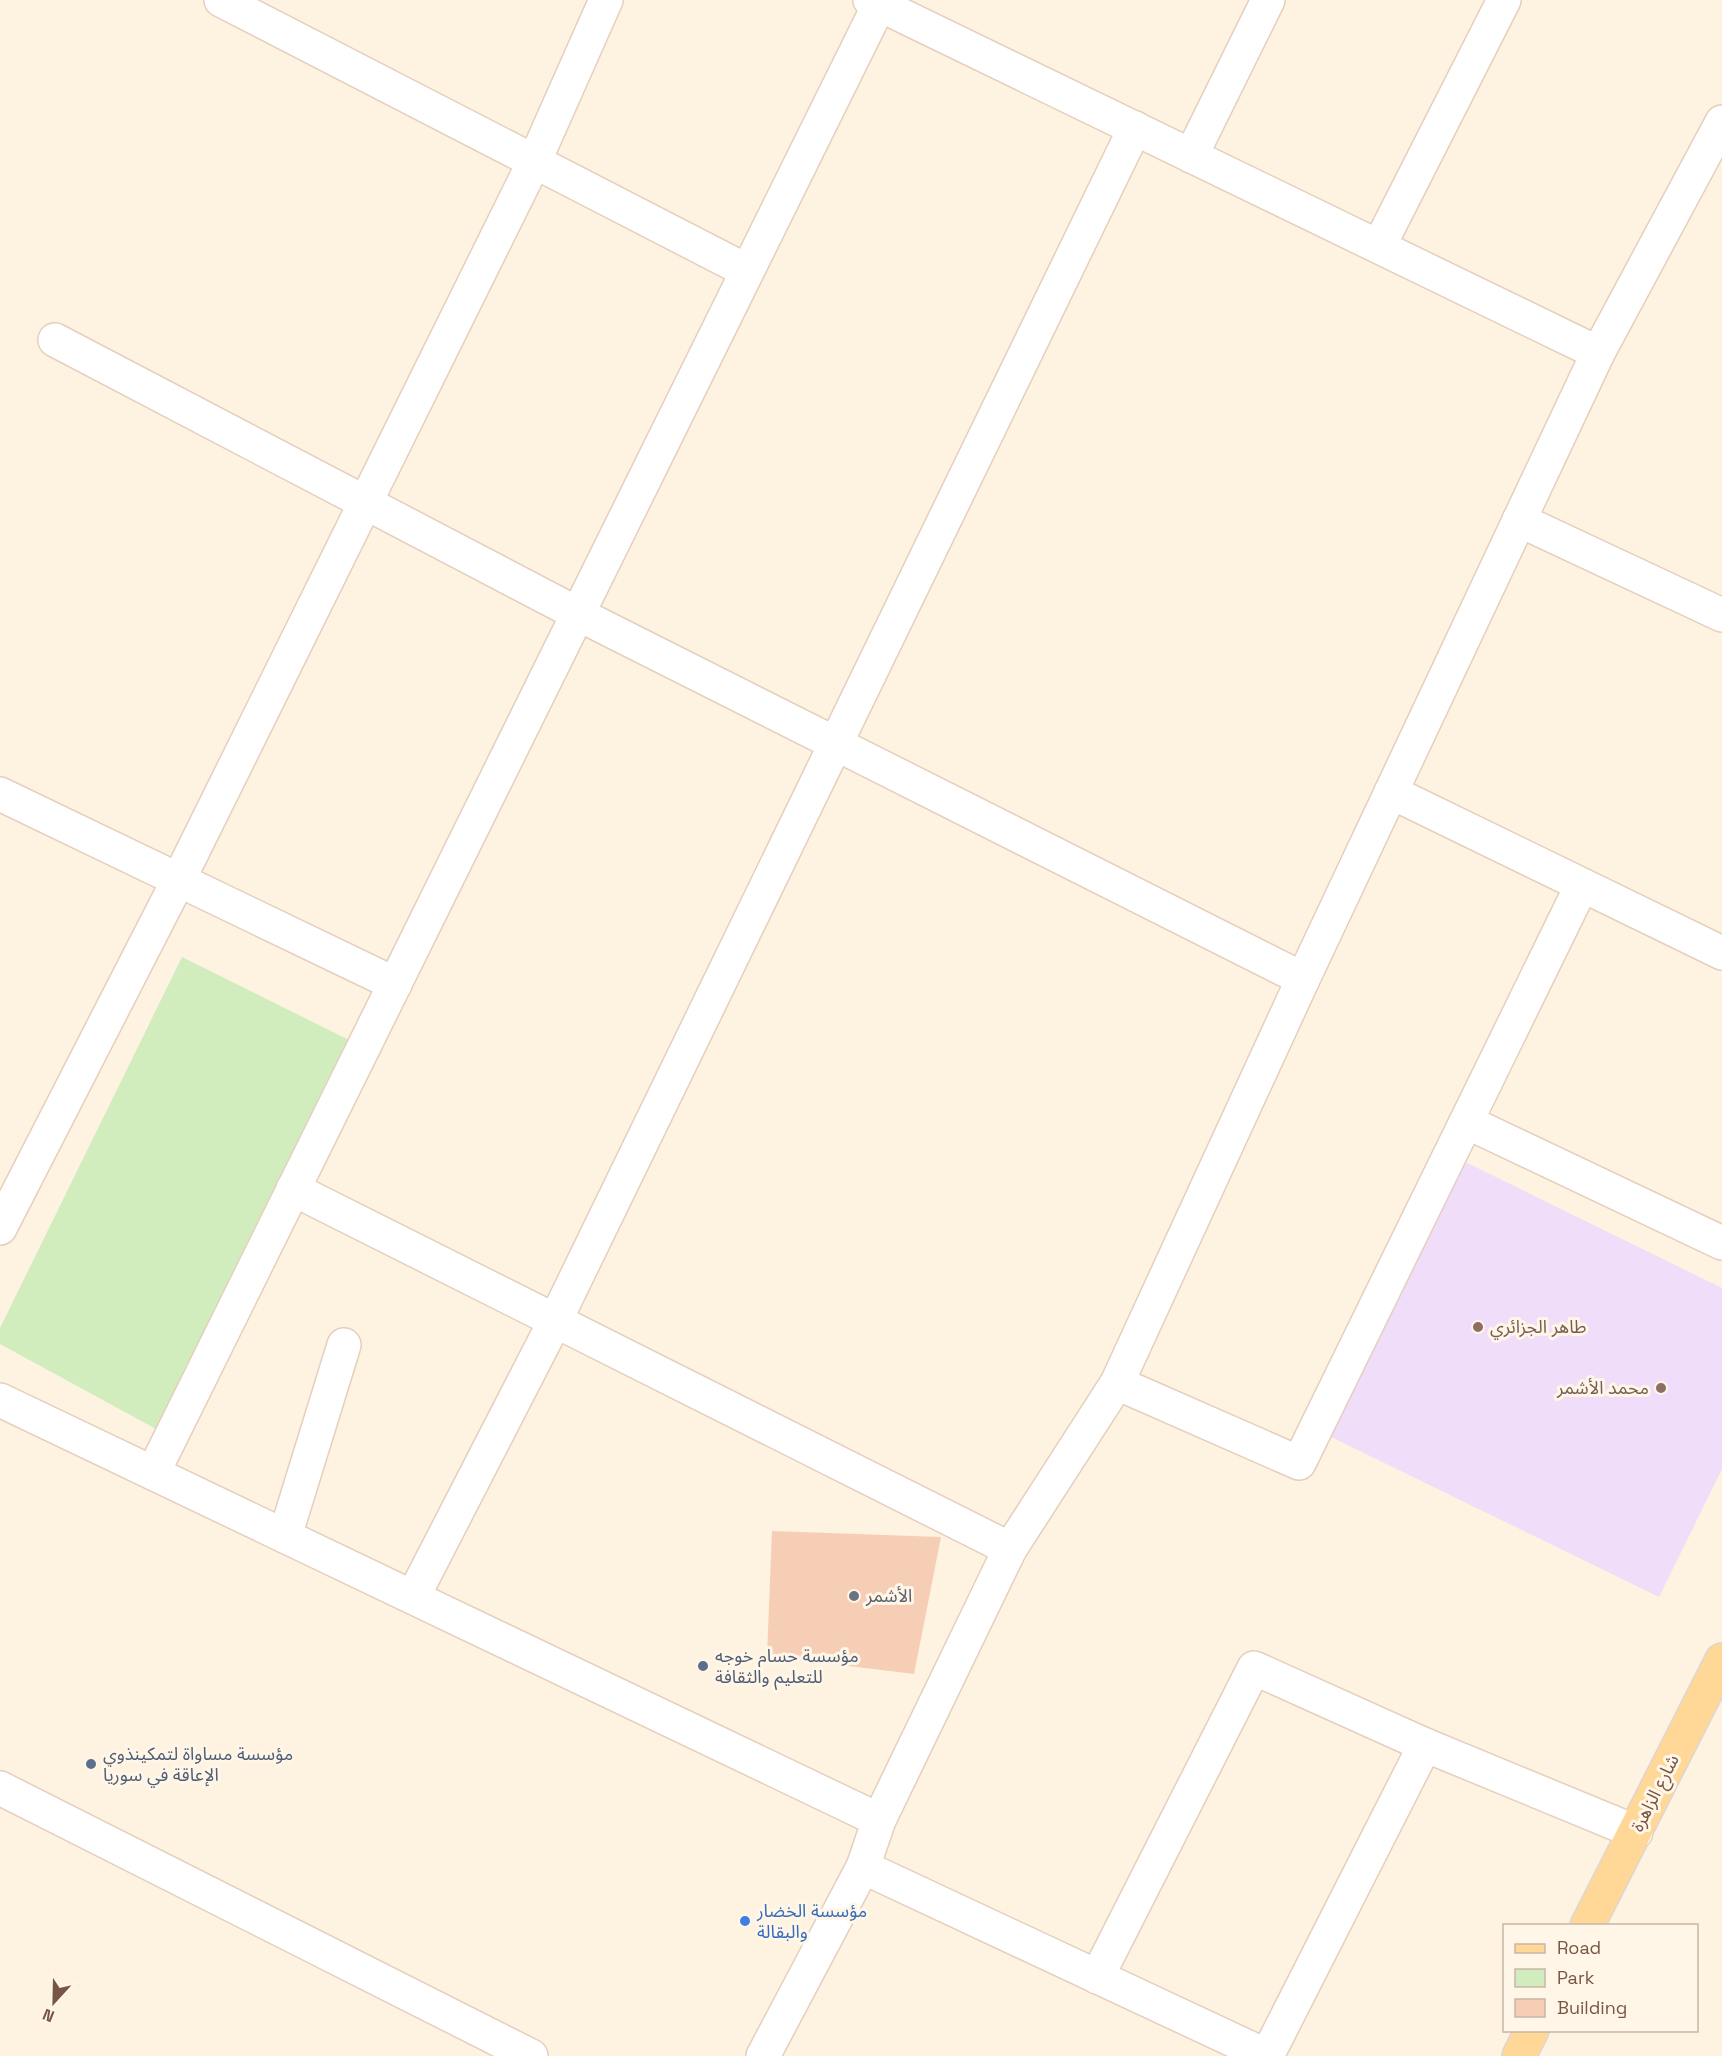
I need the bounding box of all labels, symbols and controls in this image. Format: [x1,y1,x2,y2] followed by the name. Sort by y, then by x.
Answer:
[1490,1315,1587,1340] place label: طاهر الجزائري
[1471,1320,1485,1334] marker: طاهر الجزائري
[1556,1376,1649,1399] place label: محمد الأشمر
[1654,1381,1668,1395] marker: محمد الأشمر
[865,1584,912,1607] place label: الأشمر
[847,1589,861,1603] marker: الأشمر
[715,1644,859,1690] place label: مؤسسة حسام خوجه للتعليم والثقافة
[696,1659,710,1673] marker: مؤسسة حسام خوجه للتعليم والثقافة
[103,1742,293,1788] place label: مؤسسة مساواة لتمكينذوي الإعاقة في سوريا
[1625,1750,1686,1837] street label: شارع الزاهرة
[84,1757,98,1771] marker: مؤسسة مساواة لتمكينذوي الإعاقة في سوريا
[756,1899,867,1943] place label: مؤسسة الخضار والبقالة
[738,1914,752,1928] marker: مؤسسة الخضار والبقالة
[1503,1924,1698,2032] legend
[1557,1936,1601,1959] text: Road
[1557,1966,1595,1989] text: Park
[24,1972,84,2032] north arrow
[1557,1996,1627,2019] text: Building
[40,2004,57,2027] text: N

